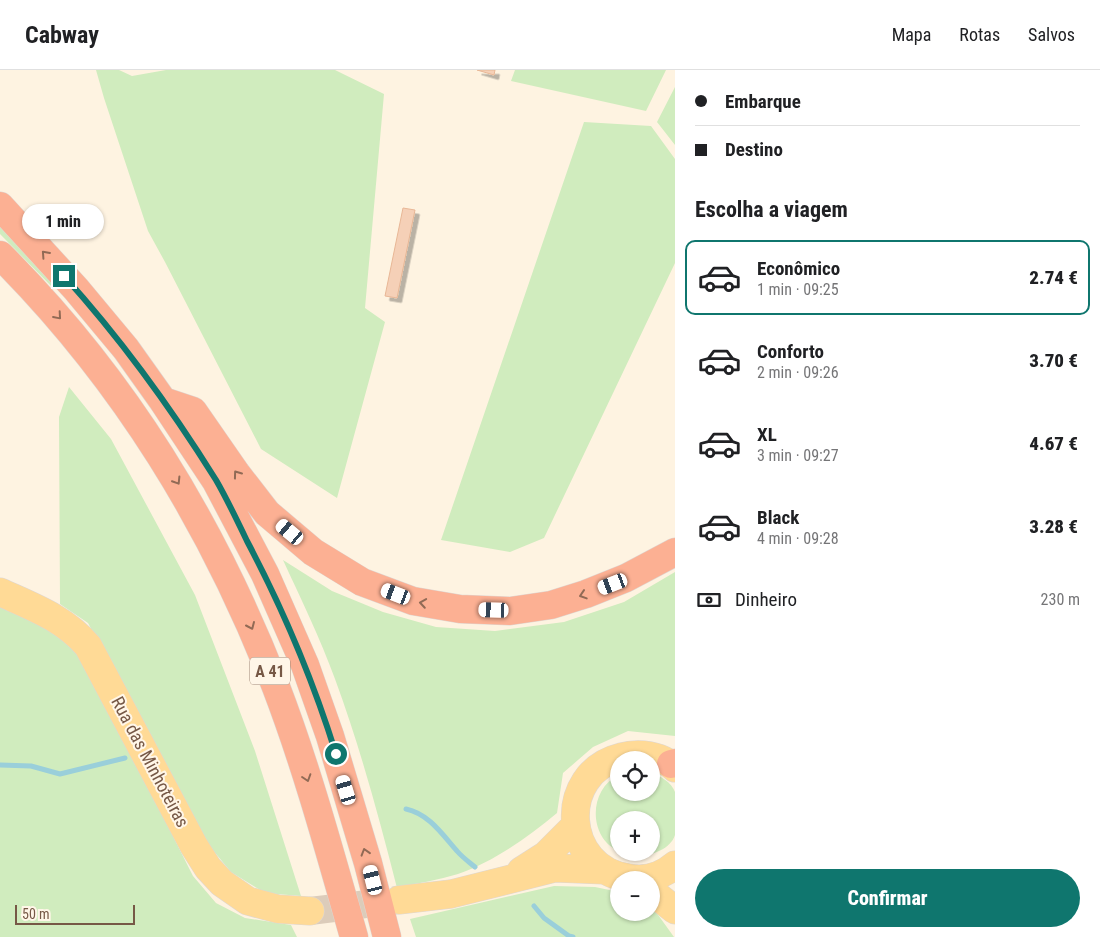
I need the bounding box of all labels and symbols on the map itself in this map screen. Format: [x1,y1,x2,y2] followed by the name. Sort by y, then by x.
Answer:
[23,204,105,238] callout: 1 min
[42,250,51,259] one-way arrow
[53,265,75,287] route end
[52,310,61,319] one-way arrow
[235,471,243,480] one-way arrow
[171,475,180,485] one-way arrow
[273,517,306,547] car
[596,572,629,596] car
[379,582,412,606] car
[579,589,588,599] one-way arrow
[419,598,428,608] one-way arrow
[478,602,509,618] car
[244,621,255,630] one-way arrow
[250,658,290,684] road number: A 41
[107,693,194,831] street label: Rua das Minhoteiras
[325,743,347,765] route start
[301,773,311,782] one-way arrow
[334,773,357,807] car
[361,849,371,857] one-way arrow
[362,864,383,896] car
[15,902,135,925] scale bar

